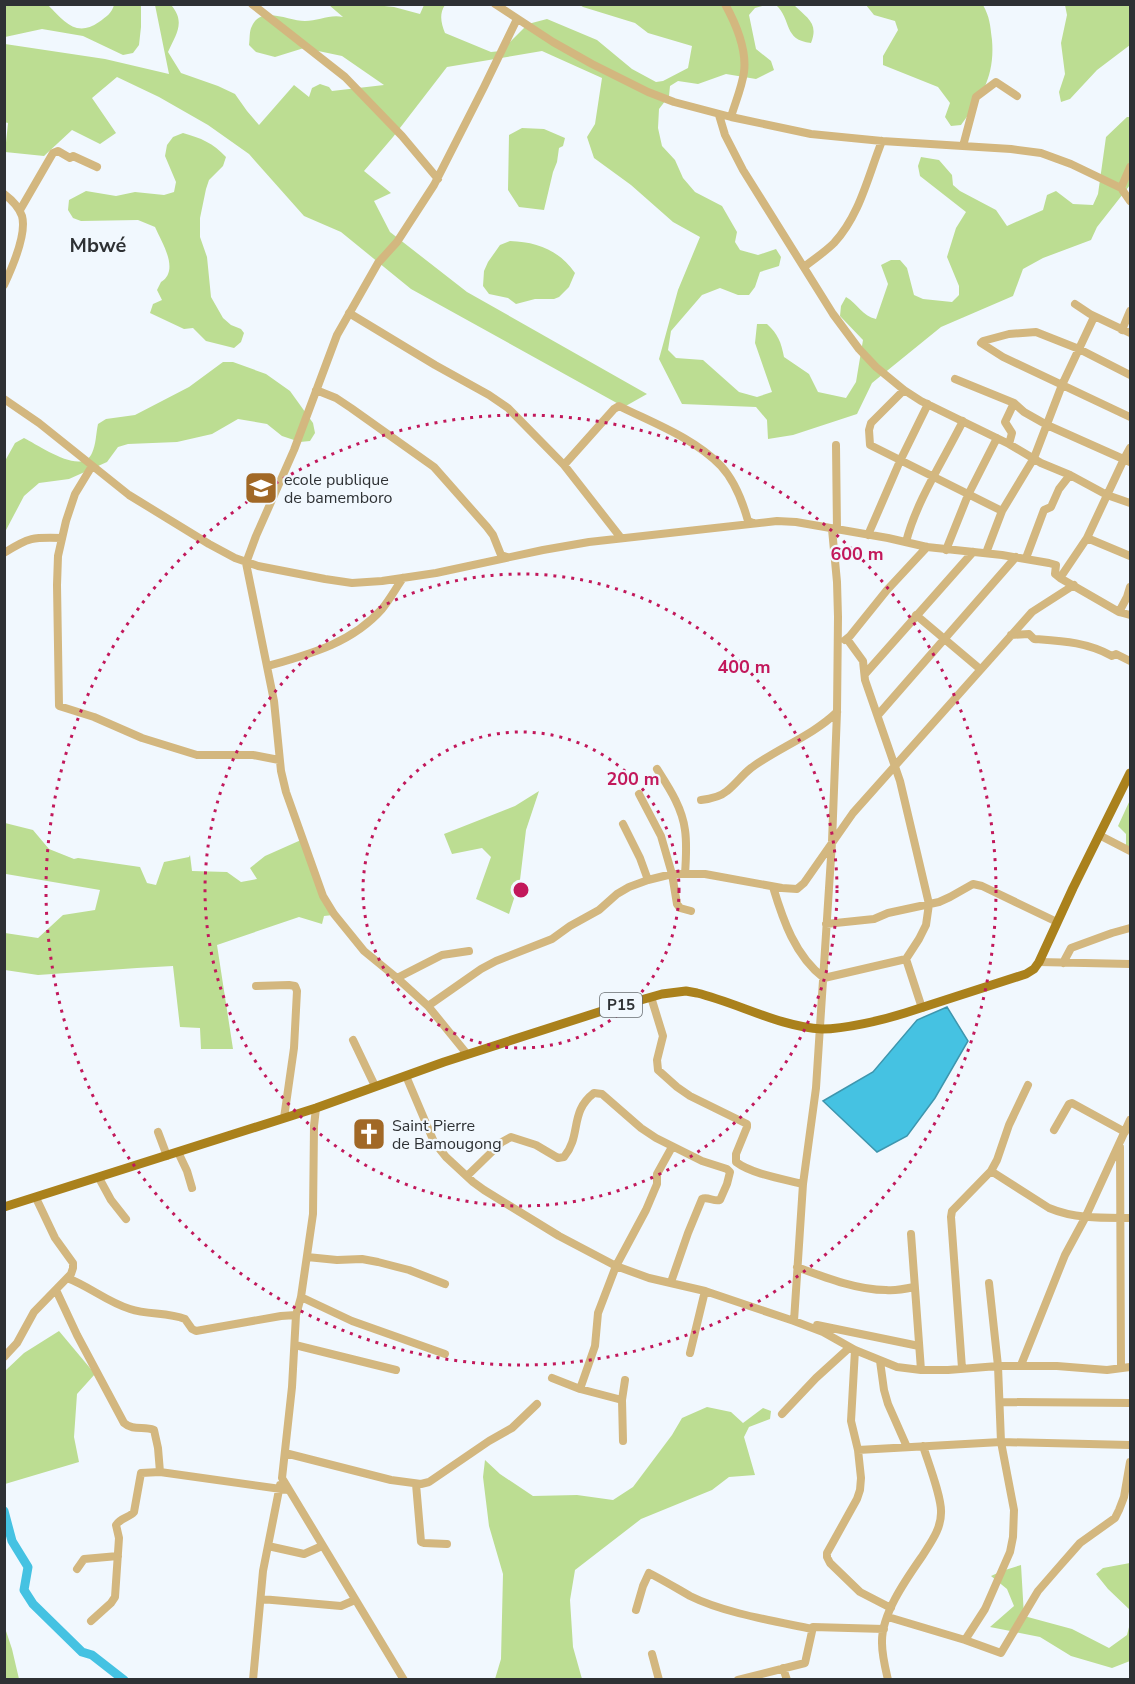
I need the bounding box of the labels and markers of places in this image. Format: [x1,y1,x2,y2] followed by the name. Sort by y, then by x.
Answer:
[284,469,393,509] place label: ecole publique de bamemboro
[243,470,279,506] school or university icon: ecole publique de bamemboro
[511,880,531,900] centre of rings
[392,1115,502,1155] place label: Saint Pierre de Bamougong
[351,1116,387,1152] church icon: Saint Pierre de Bamougong

